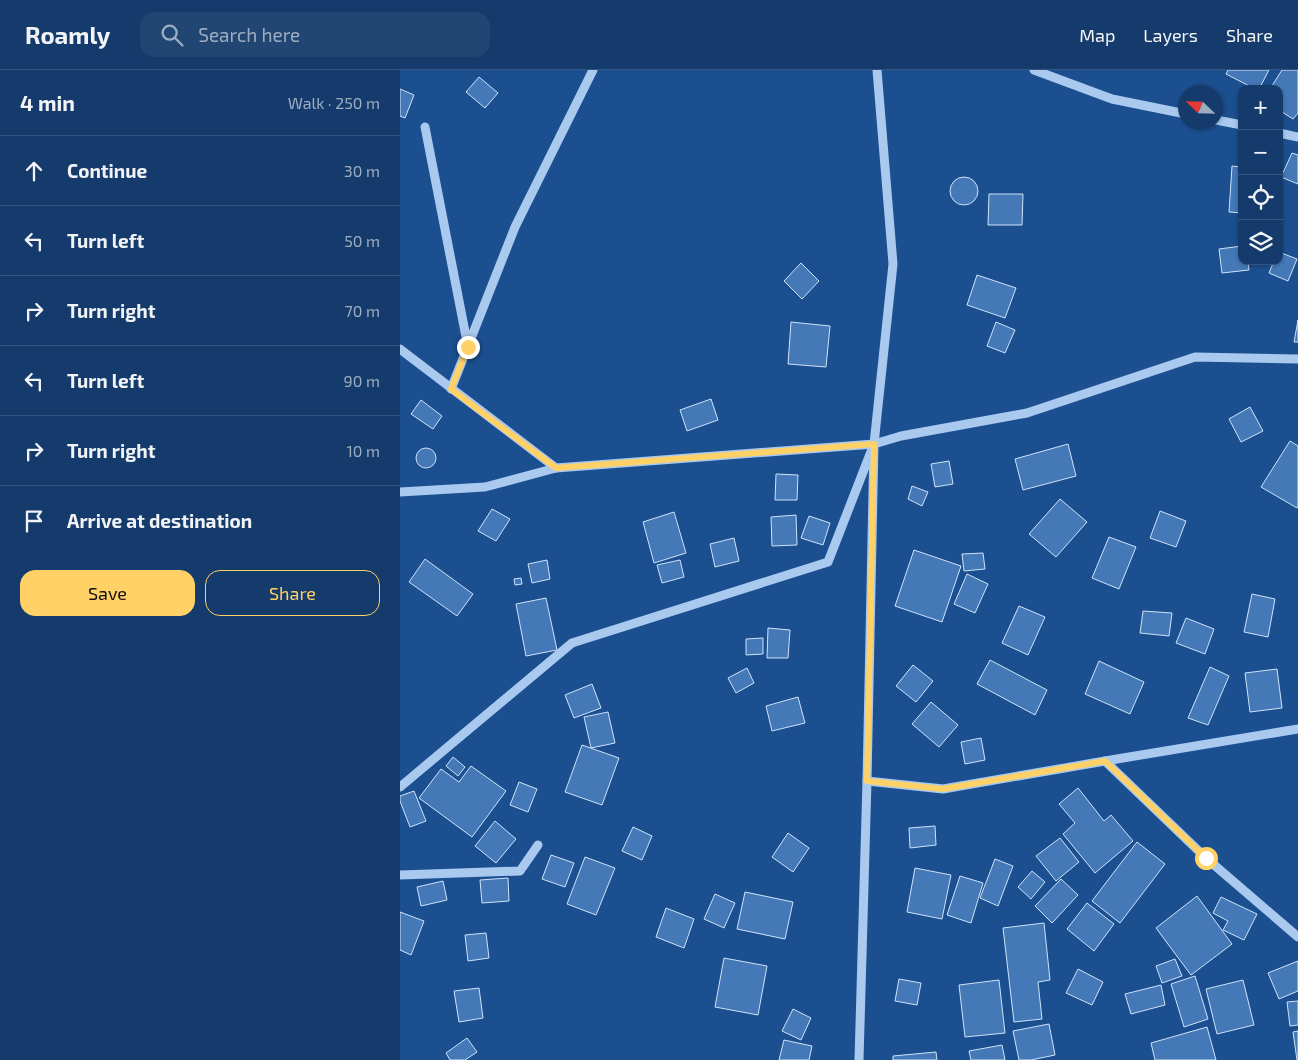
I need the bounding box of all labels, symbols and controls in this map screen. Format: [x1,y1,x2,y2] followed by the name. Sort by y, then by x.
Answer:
[140,12,490,57] search box
[25,20,110,49] text: Roamly
[158,21,186,49] icon: search
[198,23,300,46] text: Search here
[1079,24,1115,46] text: Map
[1143,24,1198,46] text: Layers
[1226,24,1273,46] text: Share
[1178,85,1223,130] north arrow
[1238,85,1283,265] map controls
[1238,85,1283,130] button: +
[20,90,75,115] text: 4 min
[288,93,380,112] text: Walk · 250 m
[1238,130,1283,175] button: −
[20,157,48,185] icon: ahead
[67,159,147,182] text: Continue
[344,161,380,180] text: 30 m
[1238,175,1283,220] button: locate
[1238,220,1283,265] button: layers
[20,227,48,255] icon: left
[67,229,144,252] text: Turn left
[344,231,380,250] text: 50 m
[20,297,48,325] icon: right
[67,299,155,322] text: Turn right
[345,301,380,320] text: 70 m
[457,336,480,359] route end
[20,367,48,395] icon: left
[67,369,144,392] text: Turn left
[344,371,380,390] text: 90 m
[20,437,48,465] icon: right
[67,439,155,462] text: Turn right
[346,441,380,460] text: 10 m
[20,507,48,535] icon: arrive
[67,509,252,532] text: Arrive at destination
[20,570,195,616] button: Save
[205,570,380,616] button: Share
[1195,847,1218,870] route start

